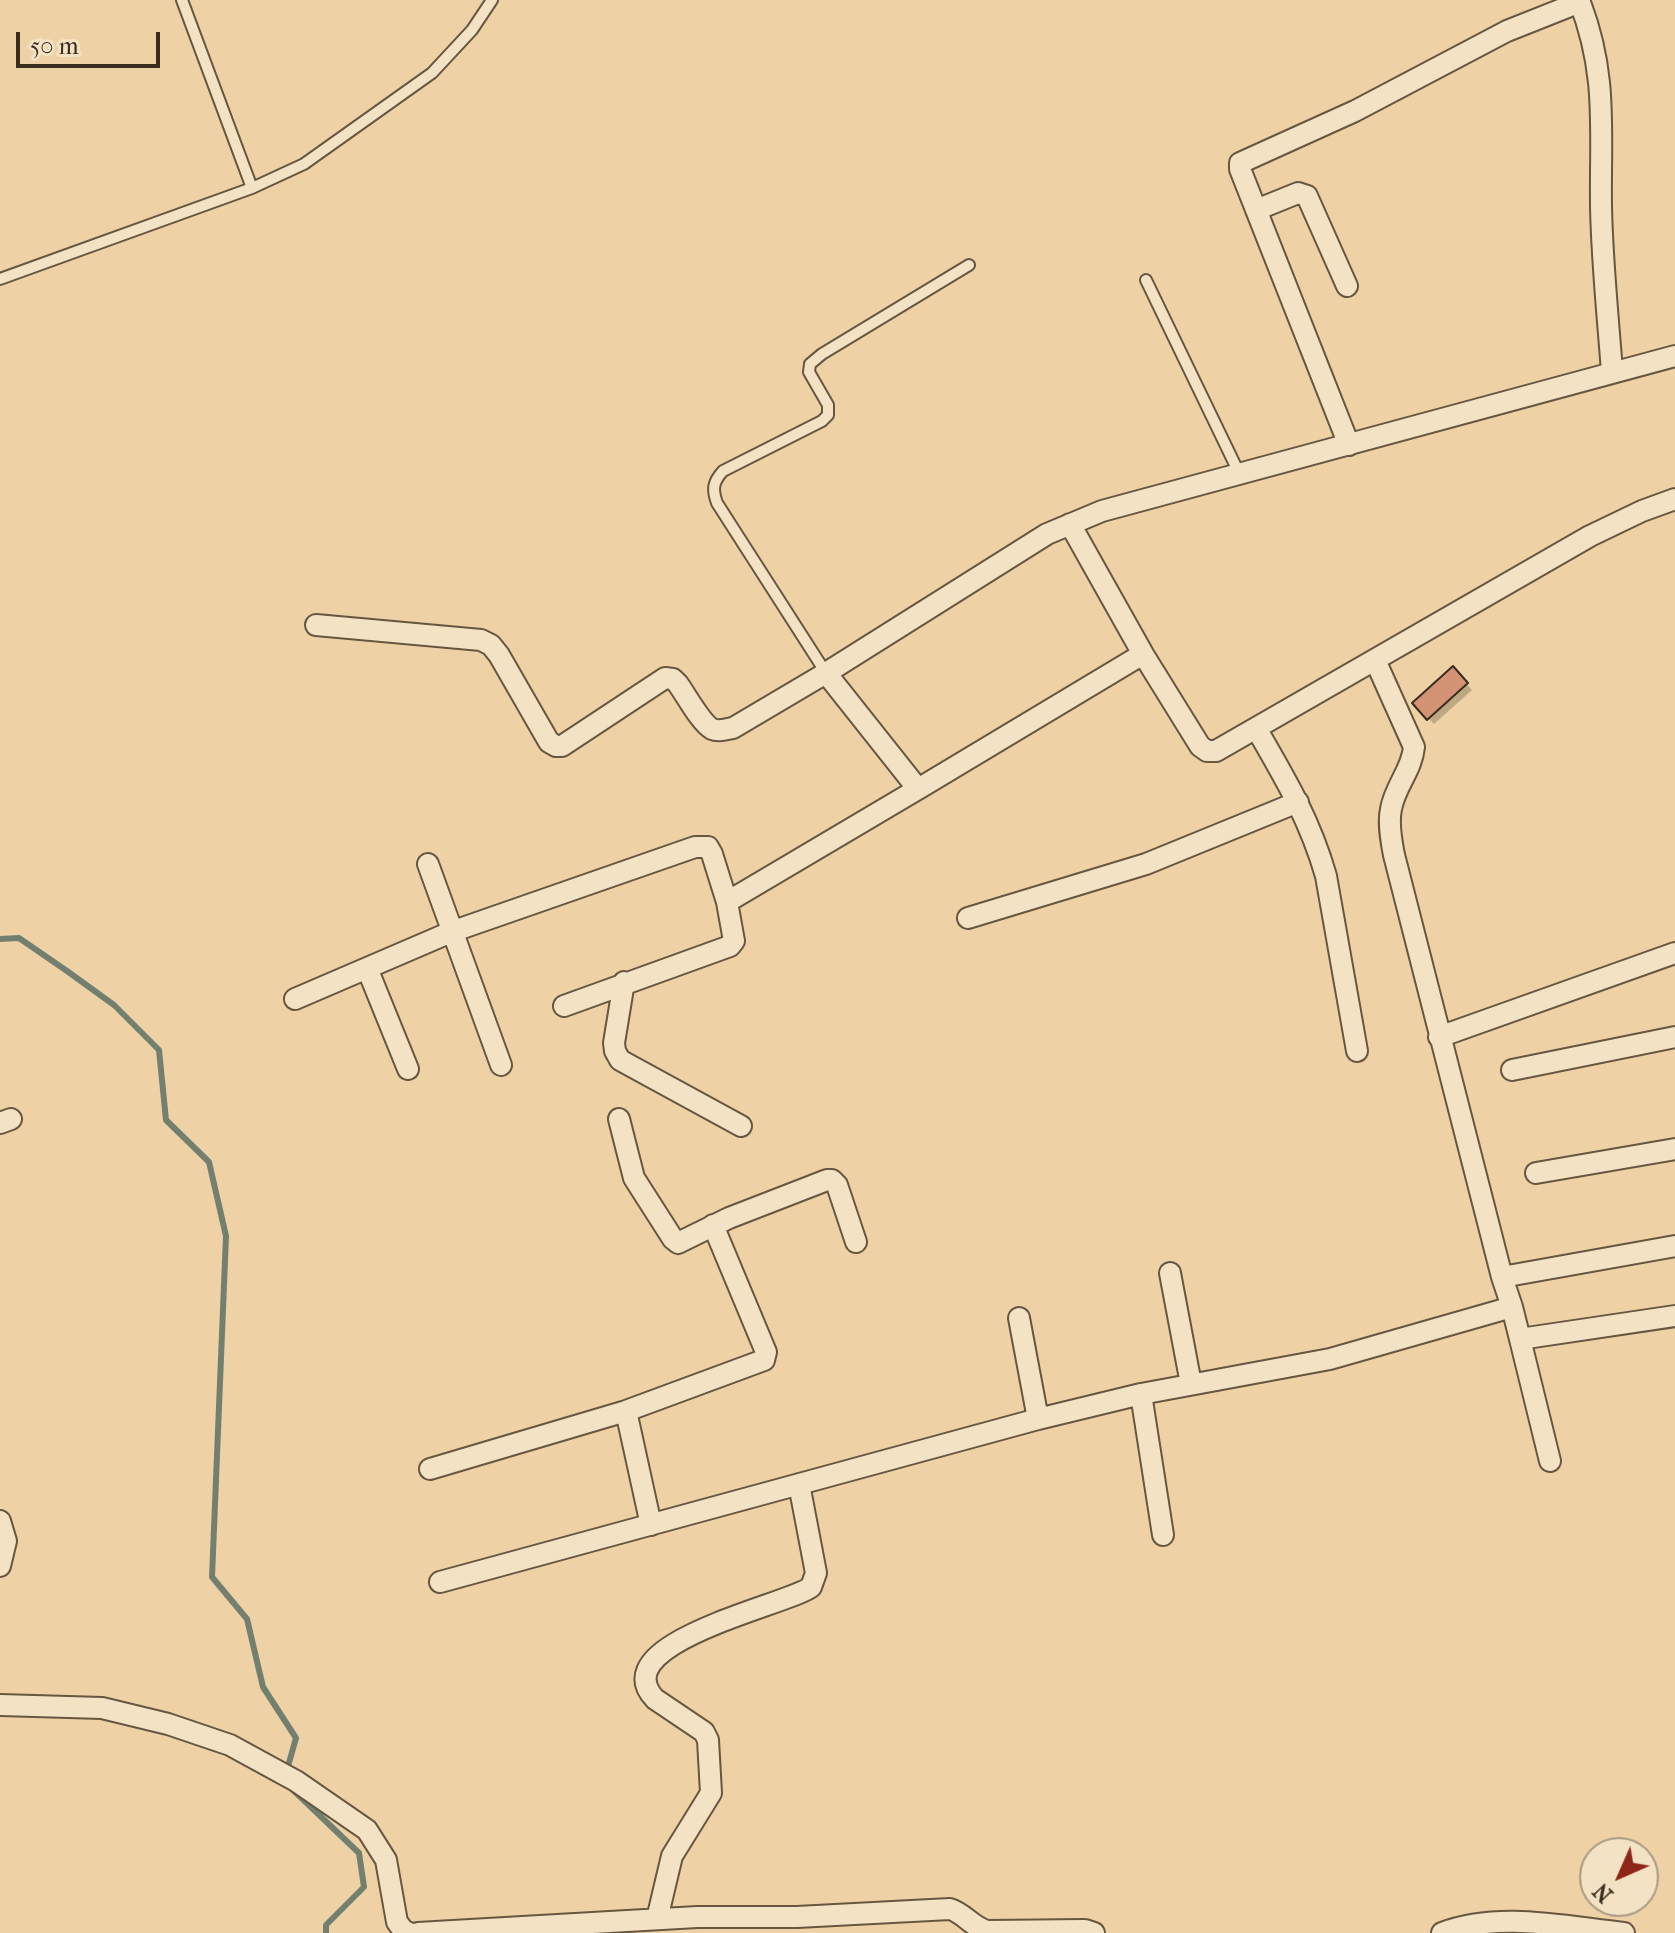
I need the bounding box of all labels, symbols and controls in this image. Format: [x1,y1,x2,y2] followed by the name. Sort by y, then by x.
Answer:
[20,16,164,66] scale bar
[30,32,79,60] text: 50 m
[1579,1837,1659,1917] north arrow
[1588,1877,1619,1908] text: N

